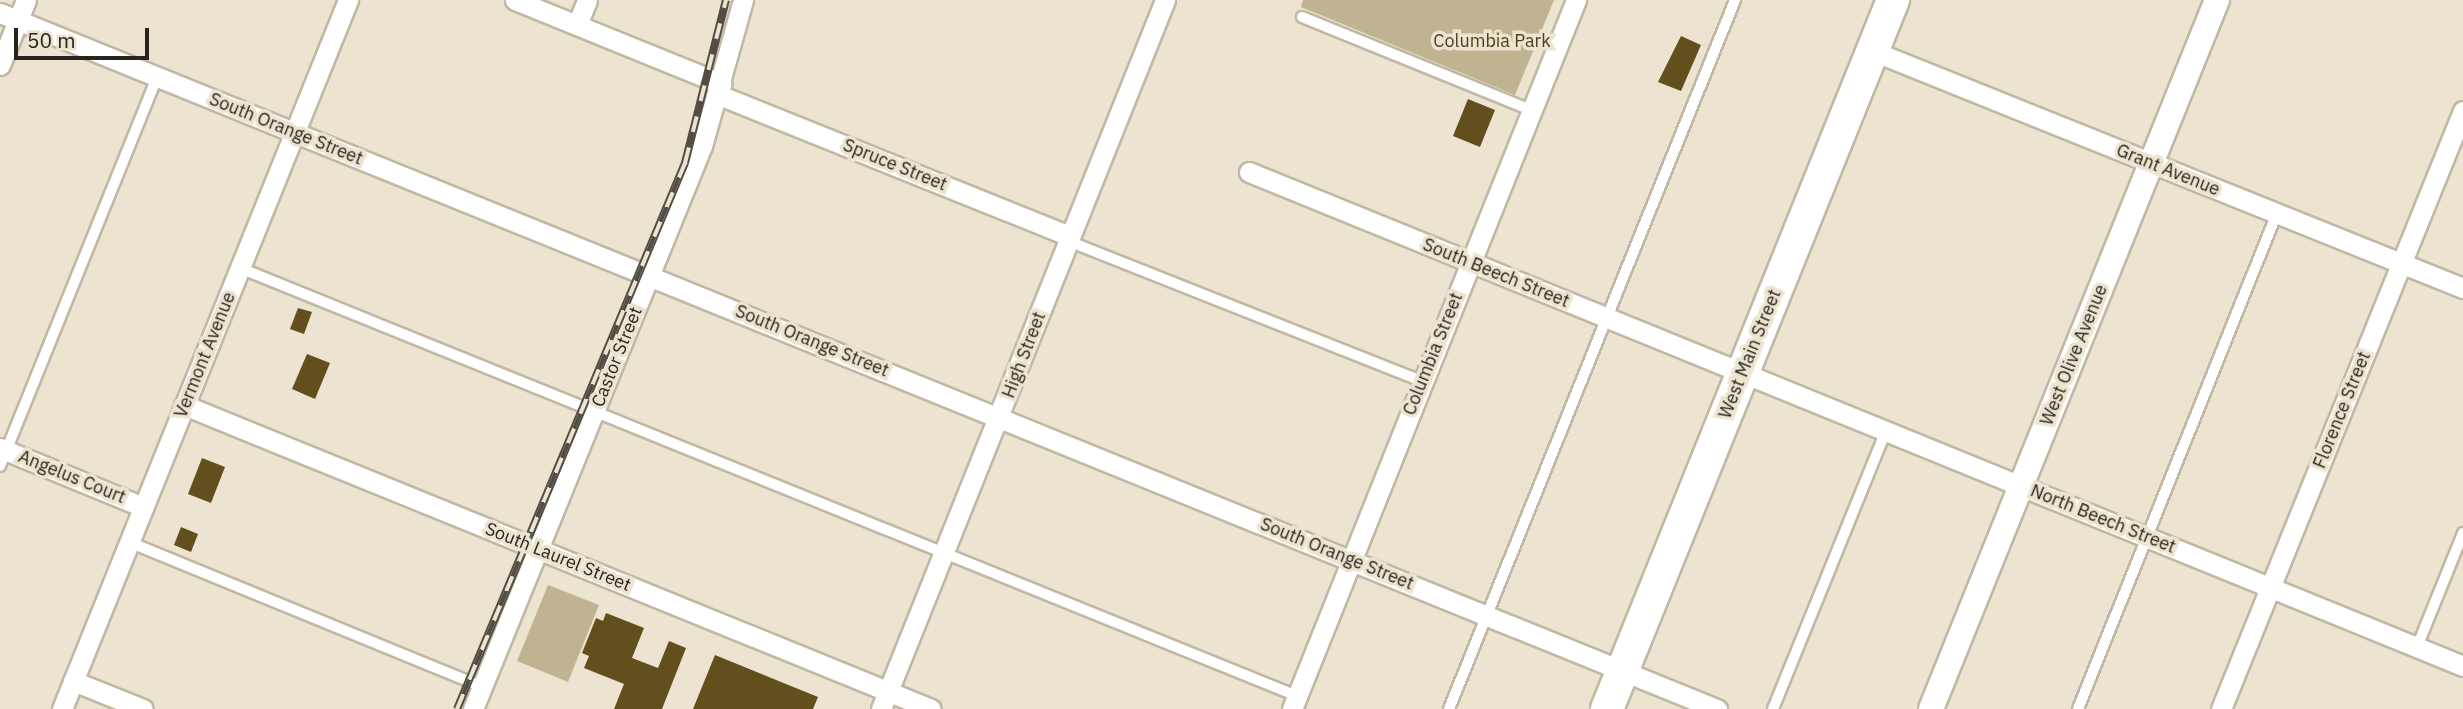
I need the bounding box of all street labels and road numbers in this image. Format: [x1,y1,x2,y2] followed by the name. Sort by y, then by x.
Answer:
[206,88,366,170] street label: South Orange Street
[840,134,950,196] street label: Spruce Street
[2113,139,2223,201] street label: Grant Avenue
[1420,234,1572,312] street label: South Beech Street
[2036,281,2112,429] street label: West Olive Avenue
[1714,286,1786,422] street label: West Main Street
[170,289,240,421] street label: Vermont Avenue
[1399,290,1467,418] street label: Columbia Street
[732,300,892,382] street label: South Orange Street
[587,304,647,410] street label: Castor Street
[998,309,1050,401] street label: High Street
[2309,348,2375,472] street label: Florence Street
[15,446,129,508] street label: Angelus Court
[2027,480,2179,558] street label: North Beech Street
[1257,513,1417,595] street label: South Orange Street
[482,518,634,596] street label: South Laurel Street

